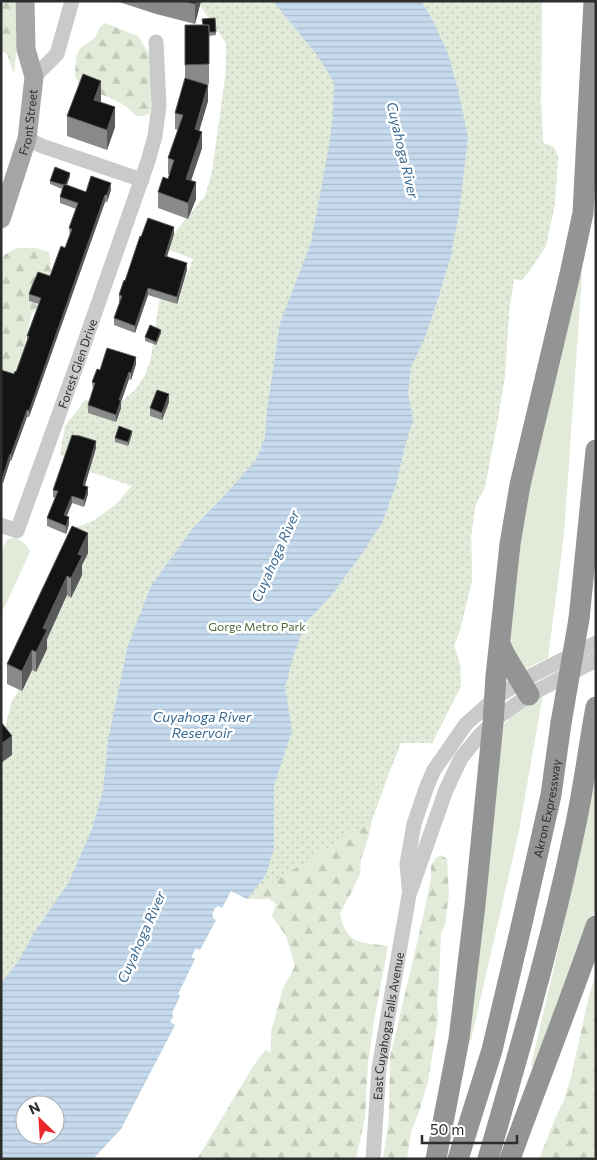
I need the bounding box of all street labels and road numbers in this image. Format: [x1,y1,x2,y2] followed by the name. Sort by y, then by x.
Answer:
[15,88,40,157] street label: Front Street
[55,317,99,410] street label: Forest Glen Drive
[530,758,563,859] street label: Akron Expressway
[370,951,406,1100] street label: East Cuyahoga Falls Avenue

